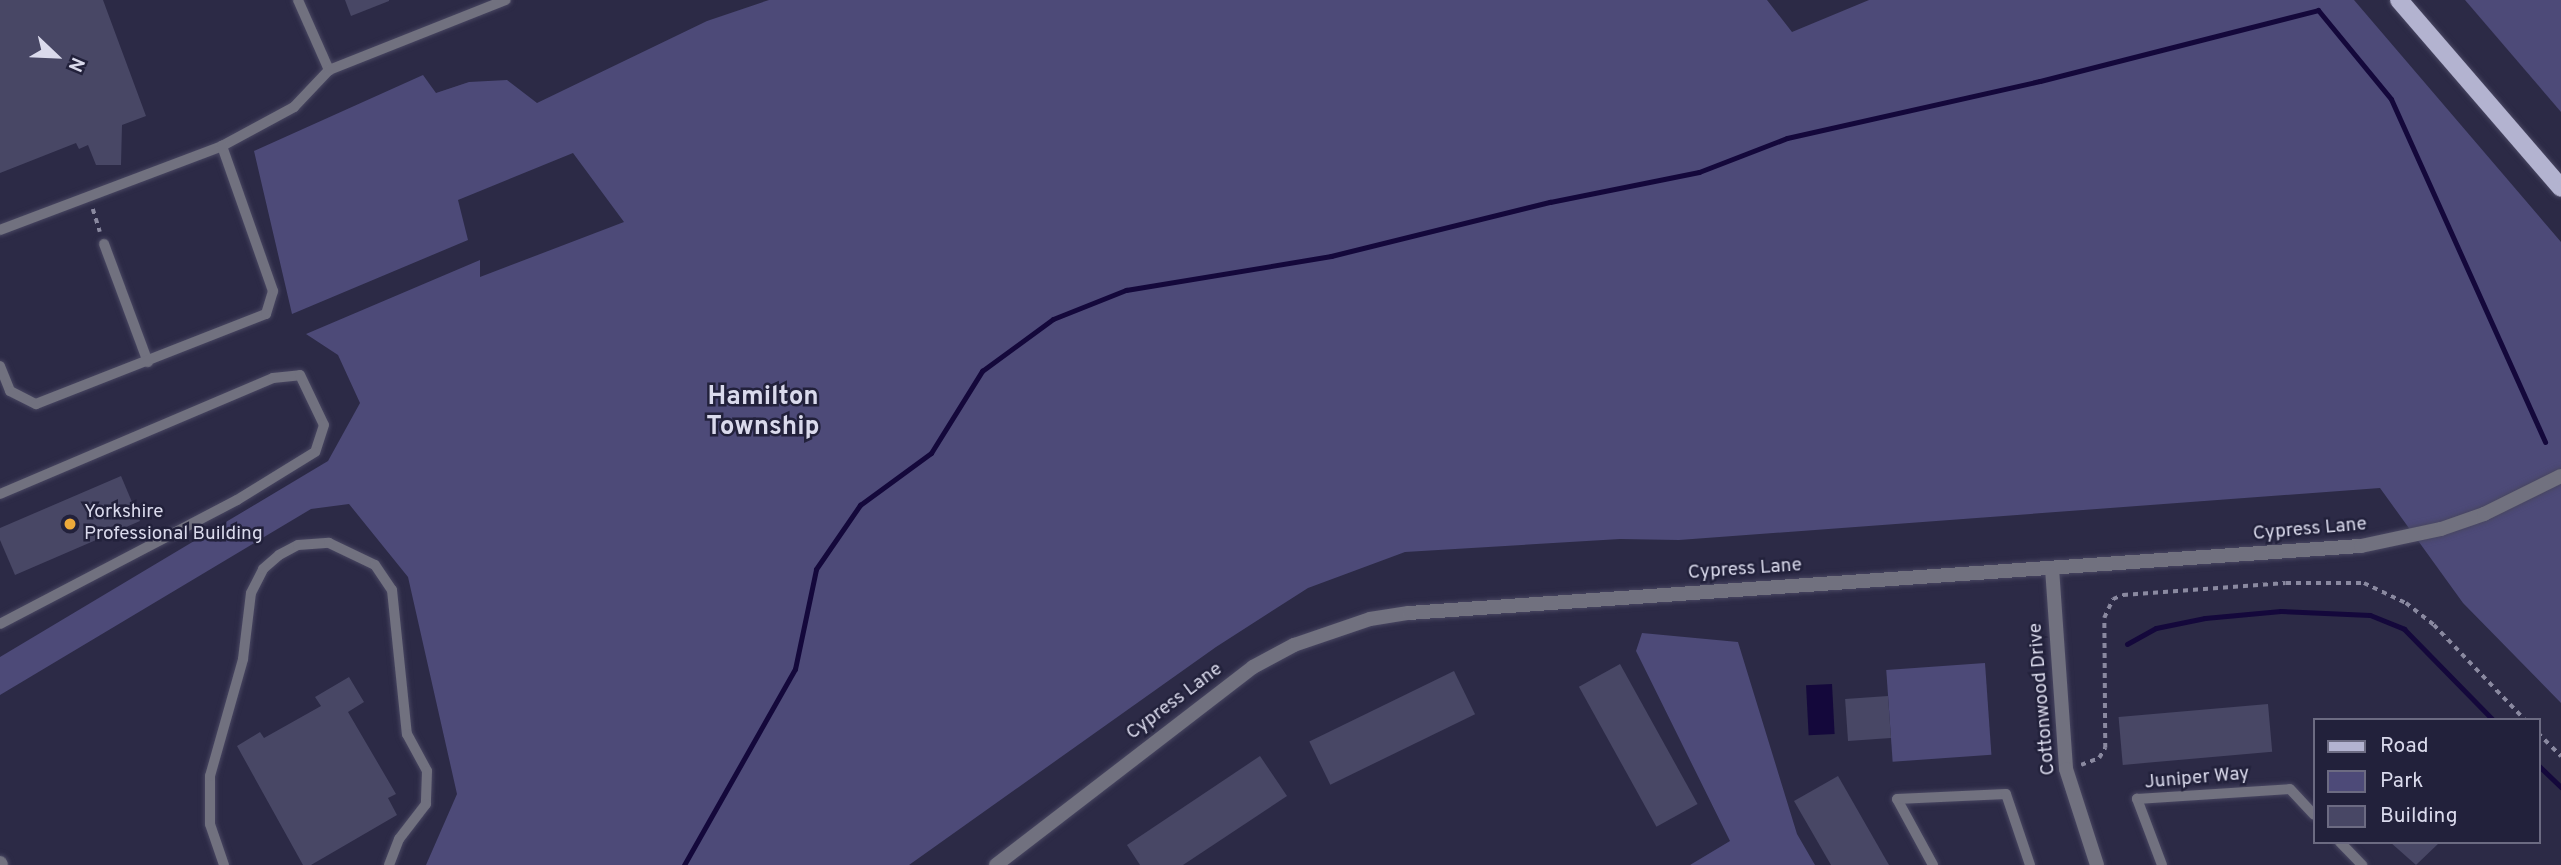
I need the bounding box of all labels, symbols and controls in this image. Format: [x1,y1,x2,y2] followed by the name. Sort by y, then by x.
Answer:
[21,21,91,91] north arrow
[62,53,89,75] text: N
[706,382,820,444] district label: Hamilton Township
[84,502,263,546] place label: Yorkshire Professional Building
[2252,514,2368,546] street label: Cypress Lane
[62,516,78,532] marker: Yorkshire Professional Building
[1687,555,1803,585] street label: Cypress Lane
[2025,622,2061,776] street label: Cottonwood Drive
[1122,659,1228,745] street label: Cypress Lane
[2312,718,2540,844] legend
[2380,733,2429,760] text: Road
[2143,763,2251,795] street label: Juniper Way
[2380,768,2423,795] text: Park
[2380,803,2458,830] text: Building

